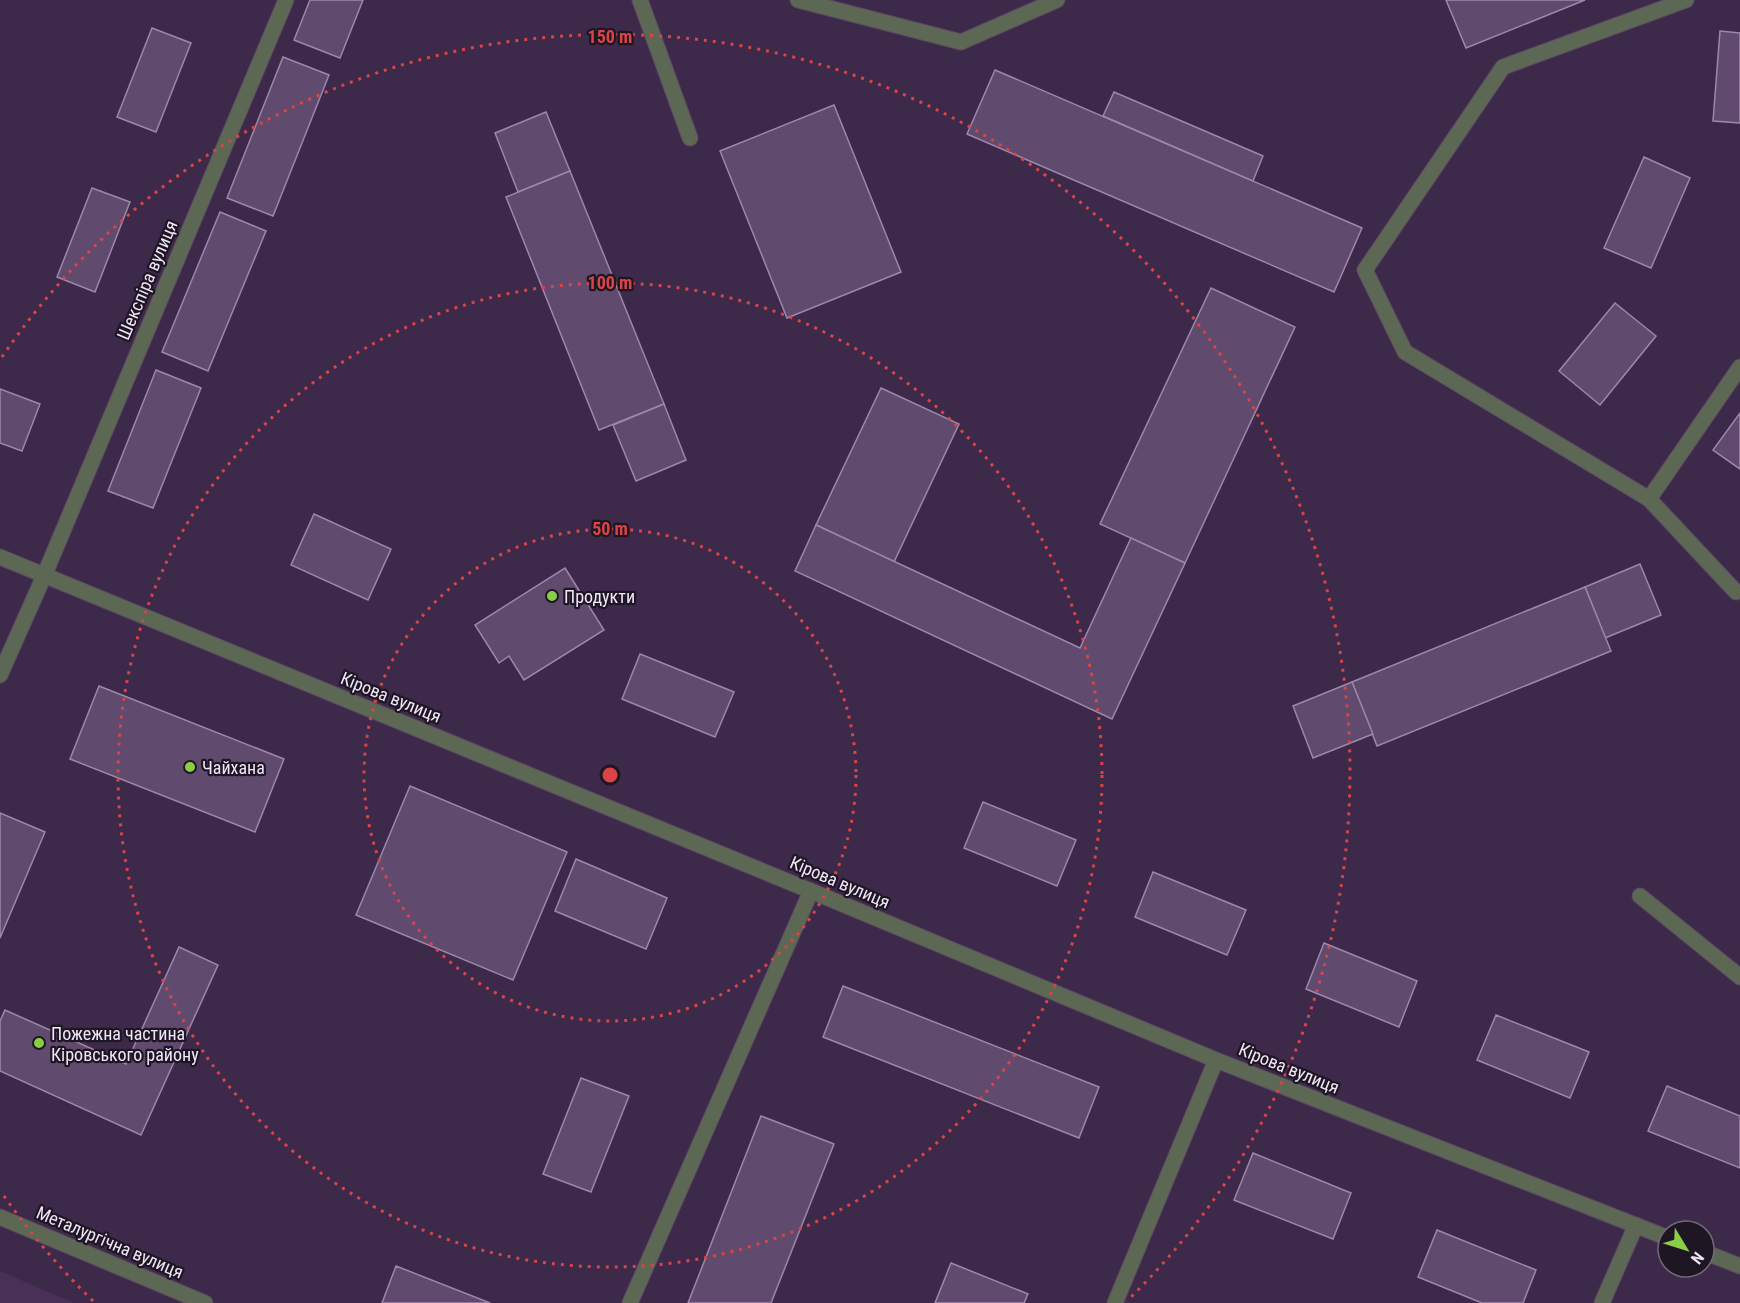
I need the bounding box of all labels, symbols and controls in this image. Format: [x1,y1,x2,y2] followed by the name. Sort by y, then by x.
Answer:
[588,26,632,47] text: 150 m
[112,217,182,343] street label: Шекспіра вулиця
[588,272,632,293] text: 100 m
[592,518,628,539] text: 50 m
[564,586,635,607] place label: Продукти
[545,589,559,603] marker: Продукти
[338,667,444,727] street label: Кірова вулиця
[202,757,265,778] place label: Чайхана
[183,760,197,774] marker: Чайхана
[600,765,620,785] centre of rings
[787,852,893,912] street label: Кірова вулиця
[51,1023,199,1065] place label: Пожежна частина Кіровського району
[32,1036,46,1050] marker: Пожежна частина Кіровського району
[1236,1038,1342,1098] street label: Кірова вулиця
[33,1202,187,1282] street label: Металургічна вулиця
[1656,1219,1716,1279] north arrow
[1687,1248,1708,1268] text: N

